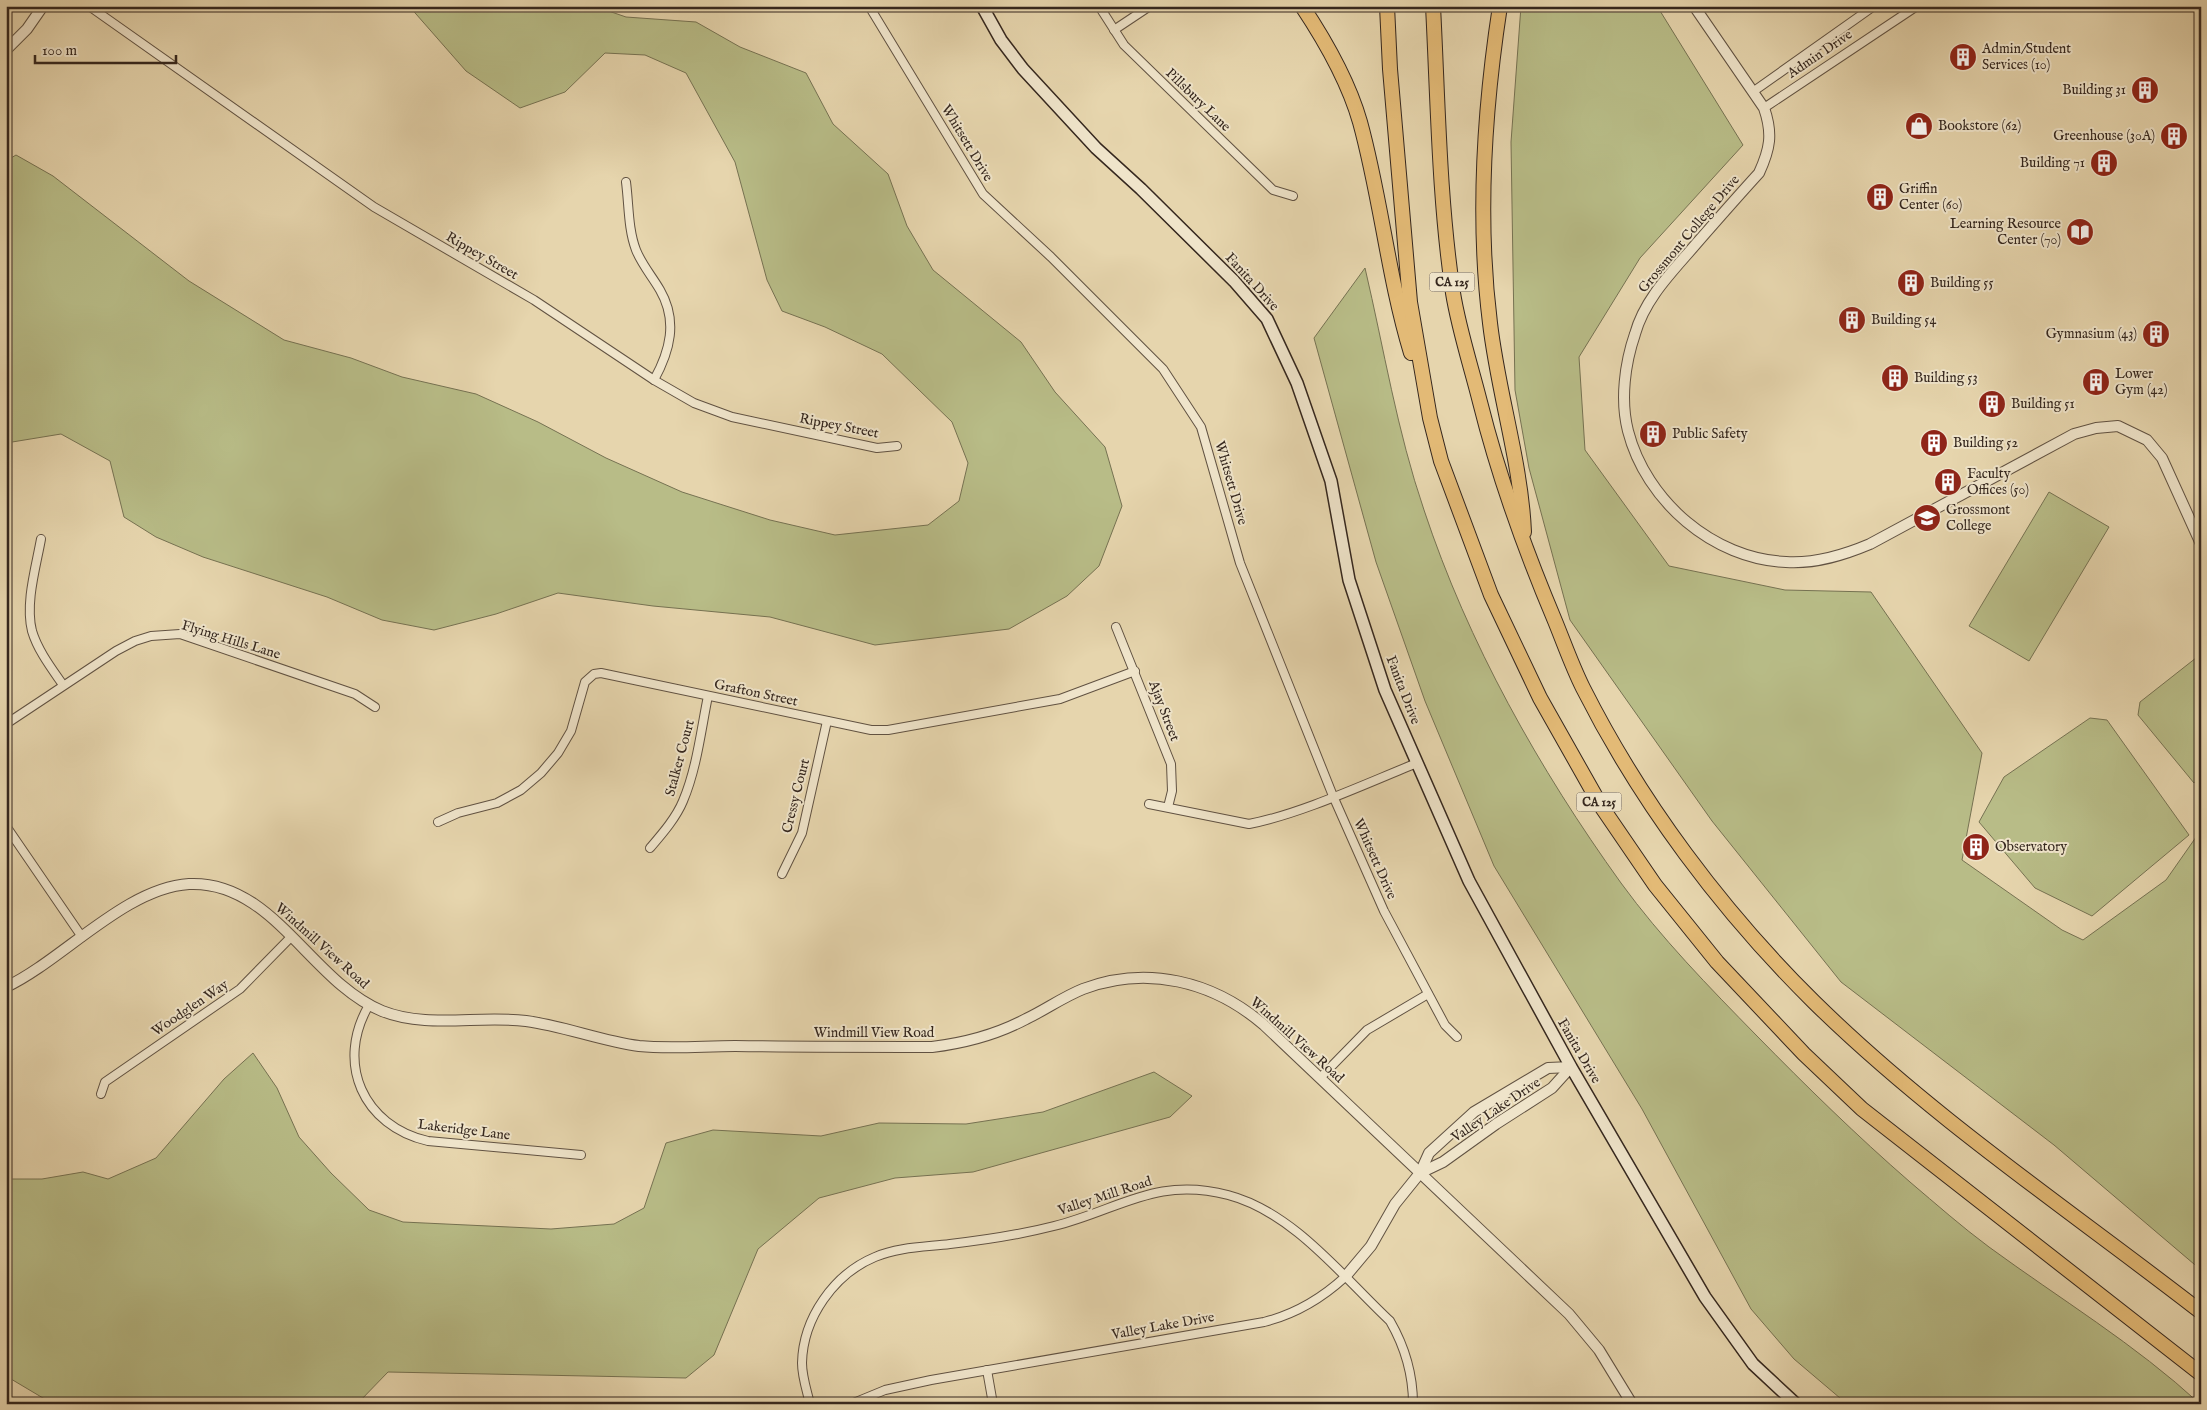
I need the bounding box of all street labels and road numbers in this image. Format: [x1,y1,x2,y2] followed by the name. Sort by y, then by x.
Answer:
[1783,25,1856,83] street label: Admin Drive
[1162,64,1235,136] street label: Pillsbury Lane
[937,101,997,185] street label: Whitsett Drive
[1634,171,1744,297] street label: Grossmont College Drive
[443,228,522,284] street label: Rippey Street
[1221,249,1283,315] street label: Fanita Drive
[1430,272,1474,292] road number: CA 125
[798,409,880,443] street label: Rippey Street
[1210,439,1252,528] street label: Whitsett Drive
[179,616,283,664] street label: Flying Hills Lane
[1382,653,1425,728] street label: Fanita Drive
[713,675,800,711] street label: Grafton Street
[1144,677,1184,744] street label: Ajay Street
[661,718,699,798] street label: Stalker Court
[778,757,814,835] street label: Cressy Court
[1576,792,1622,812] road number: CA 125
[1349,816,1401,903] street label: Whitsett Drive
[271,899,373,993] street label: Windmill View Road
[148,976,232,1040] street label: Woodglen Way
[1246,993,1348,1087] street label: Windmill View Road
[1553,1015,1605,1087] street label: Fanita Drive
[814,1024,935,1042] street label: Windmill View Road
[1447,1073,1545,1147] street label: Valley Lake Drive
[417,1115,512,1145] street label: Lakeridge Lane
[1055,1172,1155,1220] street label: Valley Mill Road
[1109,1308,1216,1344] street label: Valley Lake Drive

